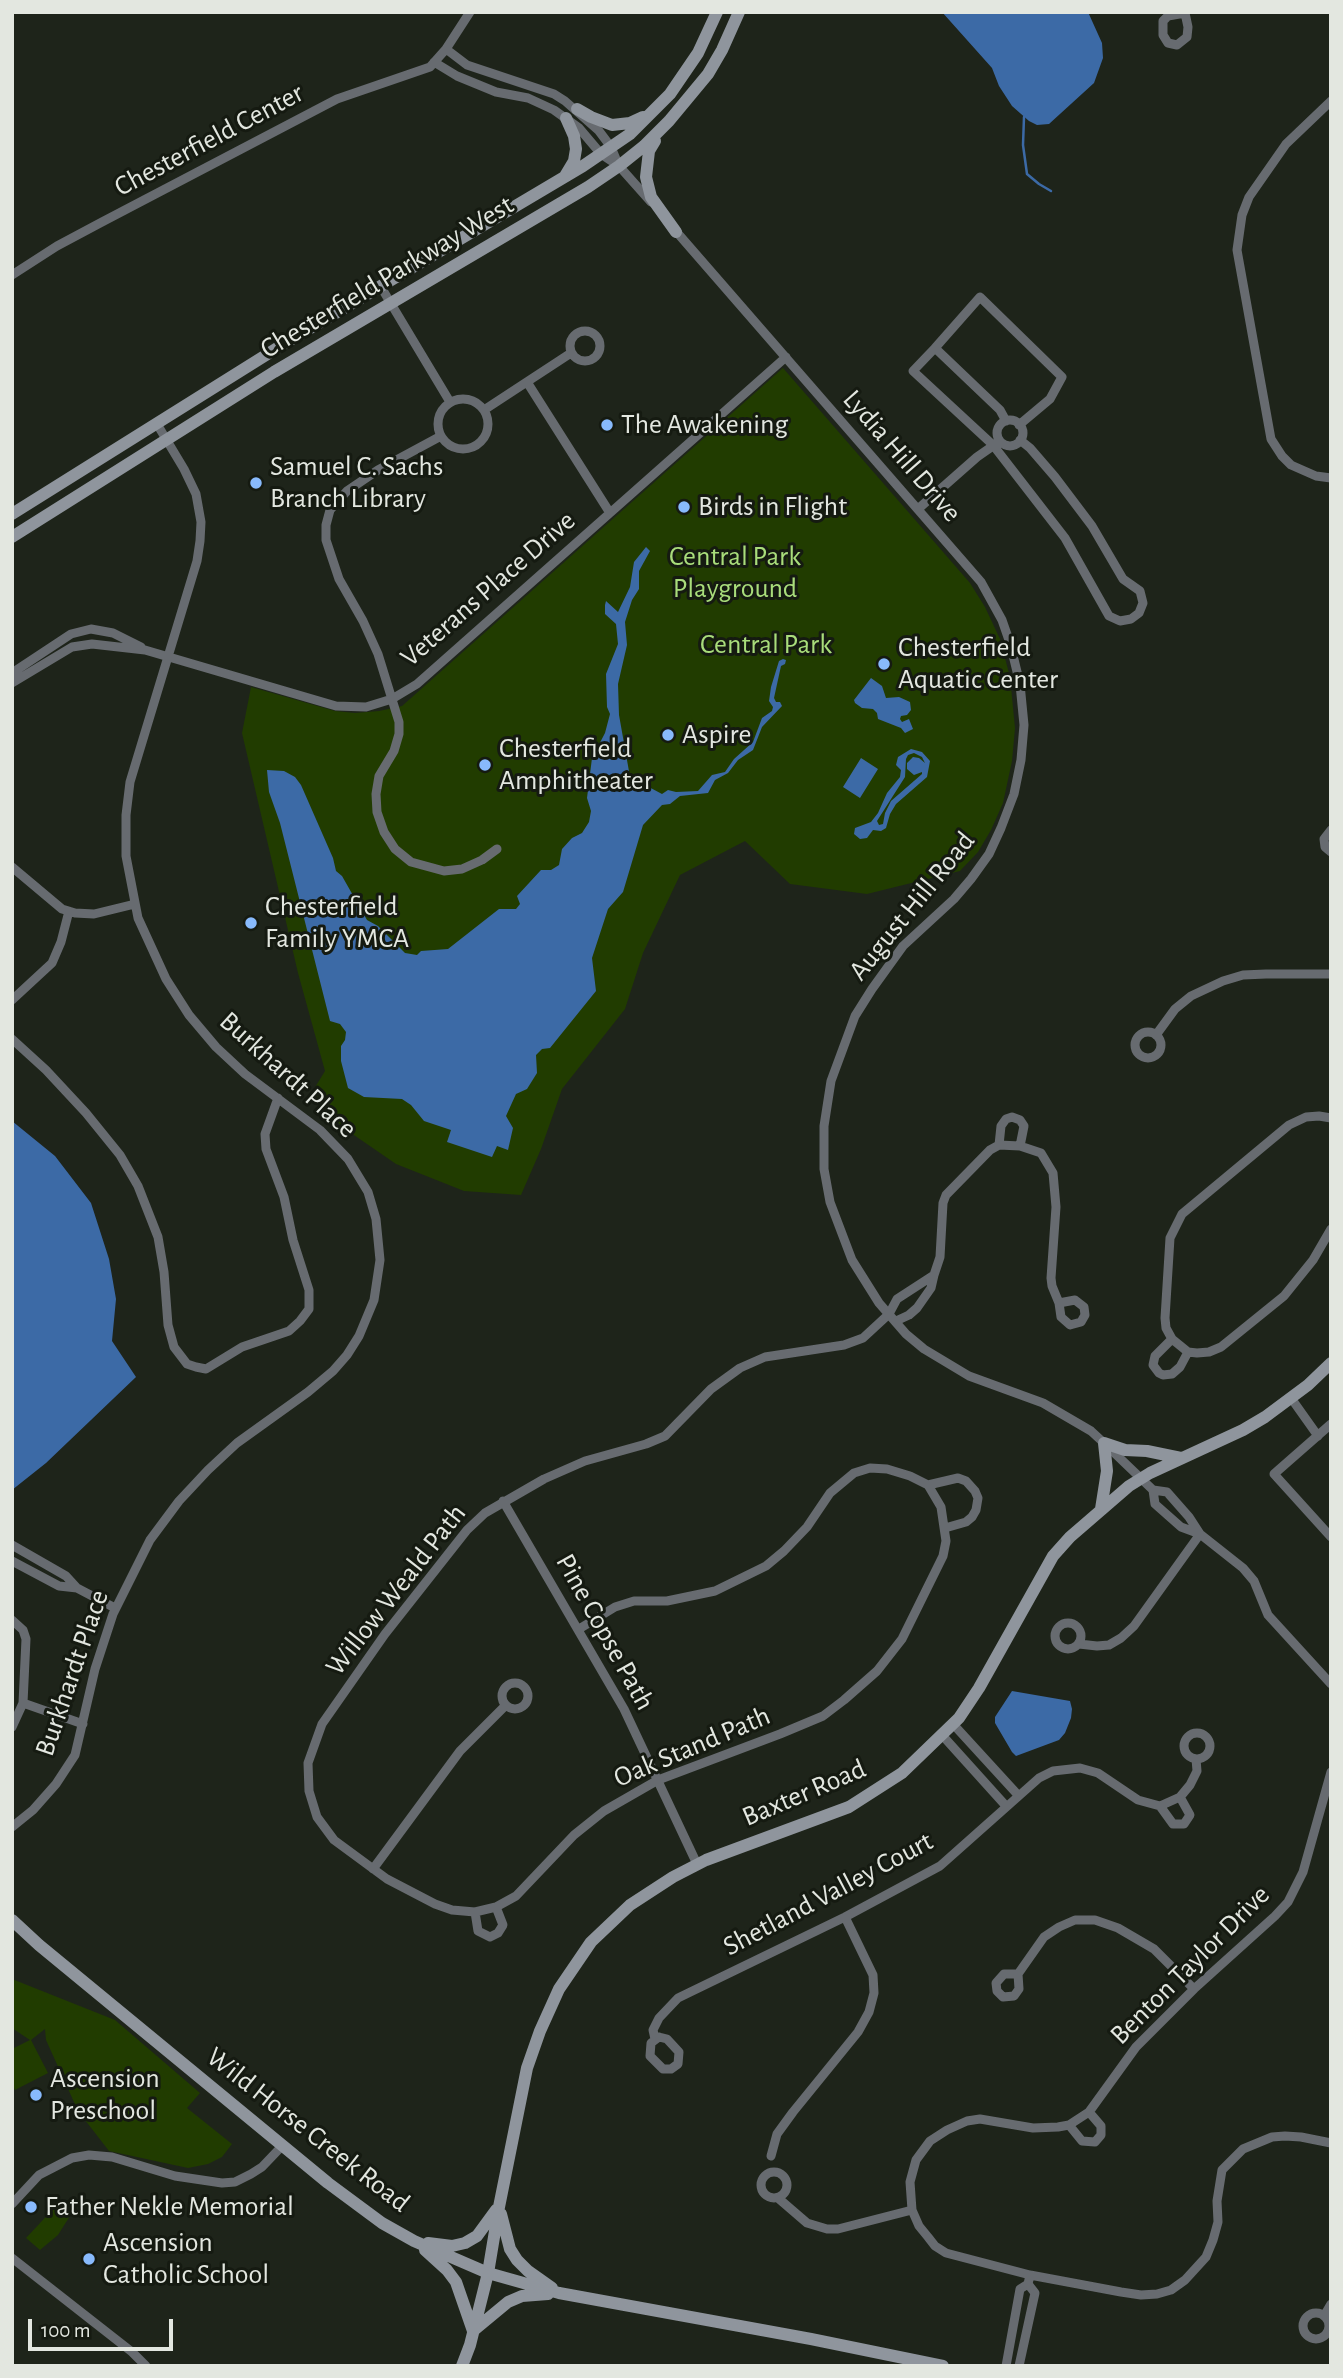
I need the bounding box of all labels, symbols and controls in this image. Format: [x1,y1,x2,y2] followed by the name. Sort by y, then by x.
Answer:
[109,76,309,204] street label: Chesterfield Center
[254,188,520,366] street label: Chesterfield Parkway West
[836,383,968,529] street label: Lydia Hill Drive
[621,408,788,442] place label: The Awakening
[599,417,615,433] marker: The Awakening
[270,450,443,516] place label: Samuel C. Sachs Branch Library
[248,475,264,491] marker: Samuel C. Sachs Branch Library
[698,490,847,524] place label: Birds in Flight
[676,499,692,515] marker: Birds in Flight
[394,504,582,674] street label: Veterans Place Drive
[669,540,801,606] park label: Central Park Playground
[700,628,832,662] park label: Central Park
[898,631,1058,697] place label: Chesterfield Aquatic Center
[876,656,892,672] marker: Chesterfield Aquatic Center
[682,718,751,752] place label: Aspire
[660,727,676,743] marker: Aspire
[499,732,653,798] place label: Chesterfield Amphitheater
[477,757,493,773] marker: Chesterfield Amphitheater
[842,825,982,987] street label: August Hill Road
[265,890,409,956] place label: Chesterfield Family YMCA
[243,915,259,931] marker: Chesterfield Family YMCA
[212,1005,364,1145] street label: Burkhardt Place
[319,1498,473,1682] street label: Willow Weald Path
[548,1548,662,1716] street label: Pine Copse Path
[28,1586,116,1760] street label: Burkhardt Place
[609,1699,775,1795] street label: Oak Stand Path
[737,1752,871,1834] street label: Baxter Road
[717,1825,939,1963] street label: Shetland Valley Court
[1103,1878,1277,2052] street label: Benton Taylor Drive
[200,2040,416,2220] street label: Wild Horse Creek Road
[50,2062,160,2128] place label: Ascension Preschool
[28,2087,44,2103] marker: Ascension Preschool
[45,2190,294,2224] place label: Father Nekle Memorial
[23,2199,39,2215] marker: Father Nekle Memorial
[103,2226,269,2292] place label: Ascension Catholic School
[81,2251,97,2267] marker: Ascension Catholic School
[32,2304,177,2348] scale bar
[41,2320,91,2341] text: 100 m

